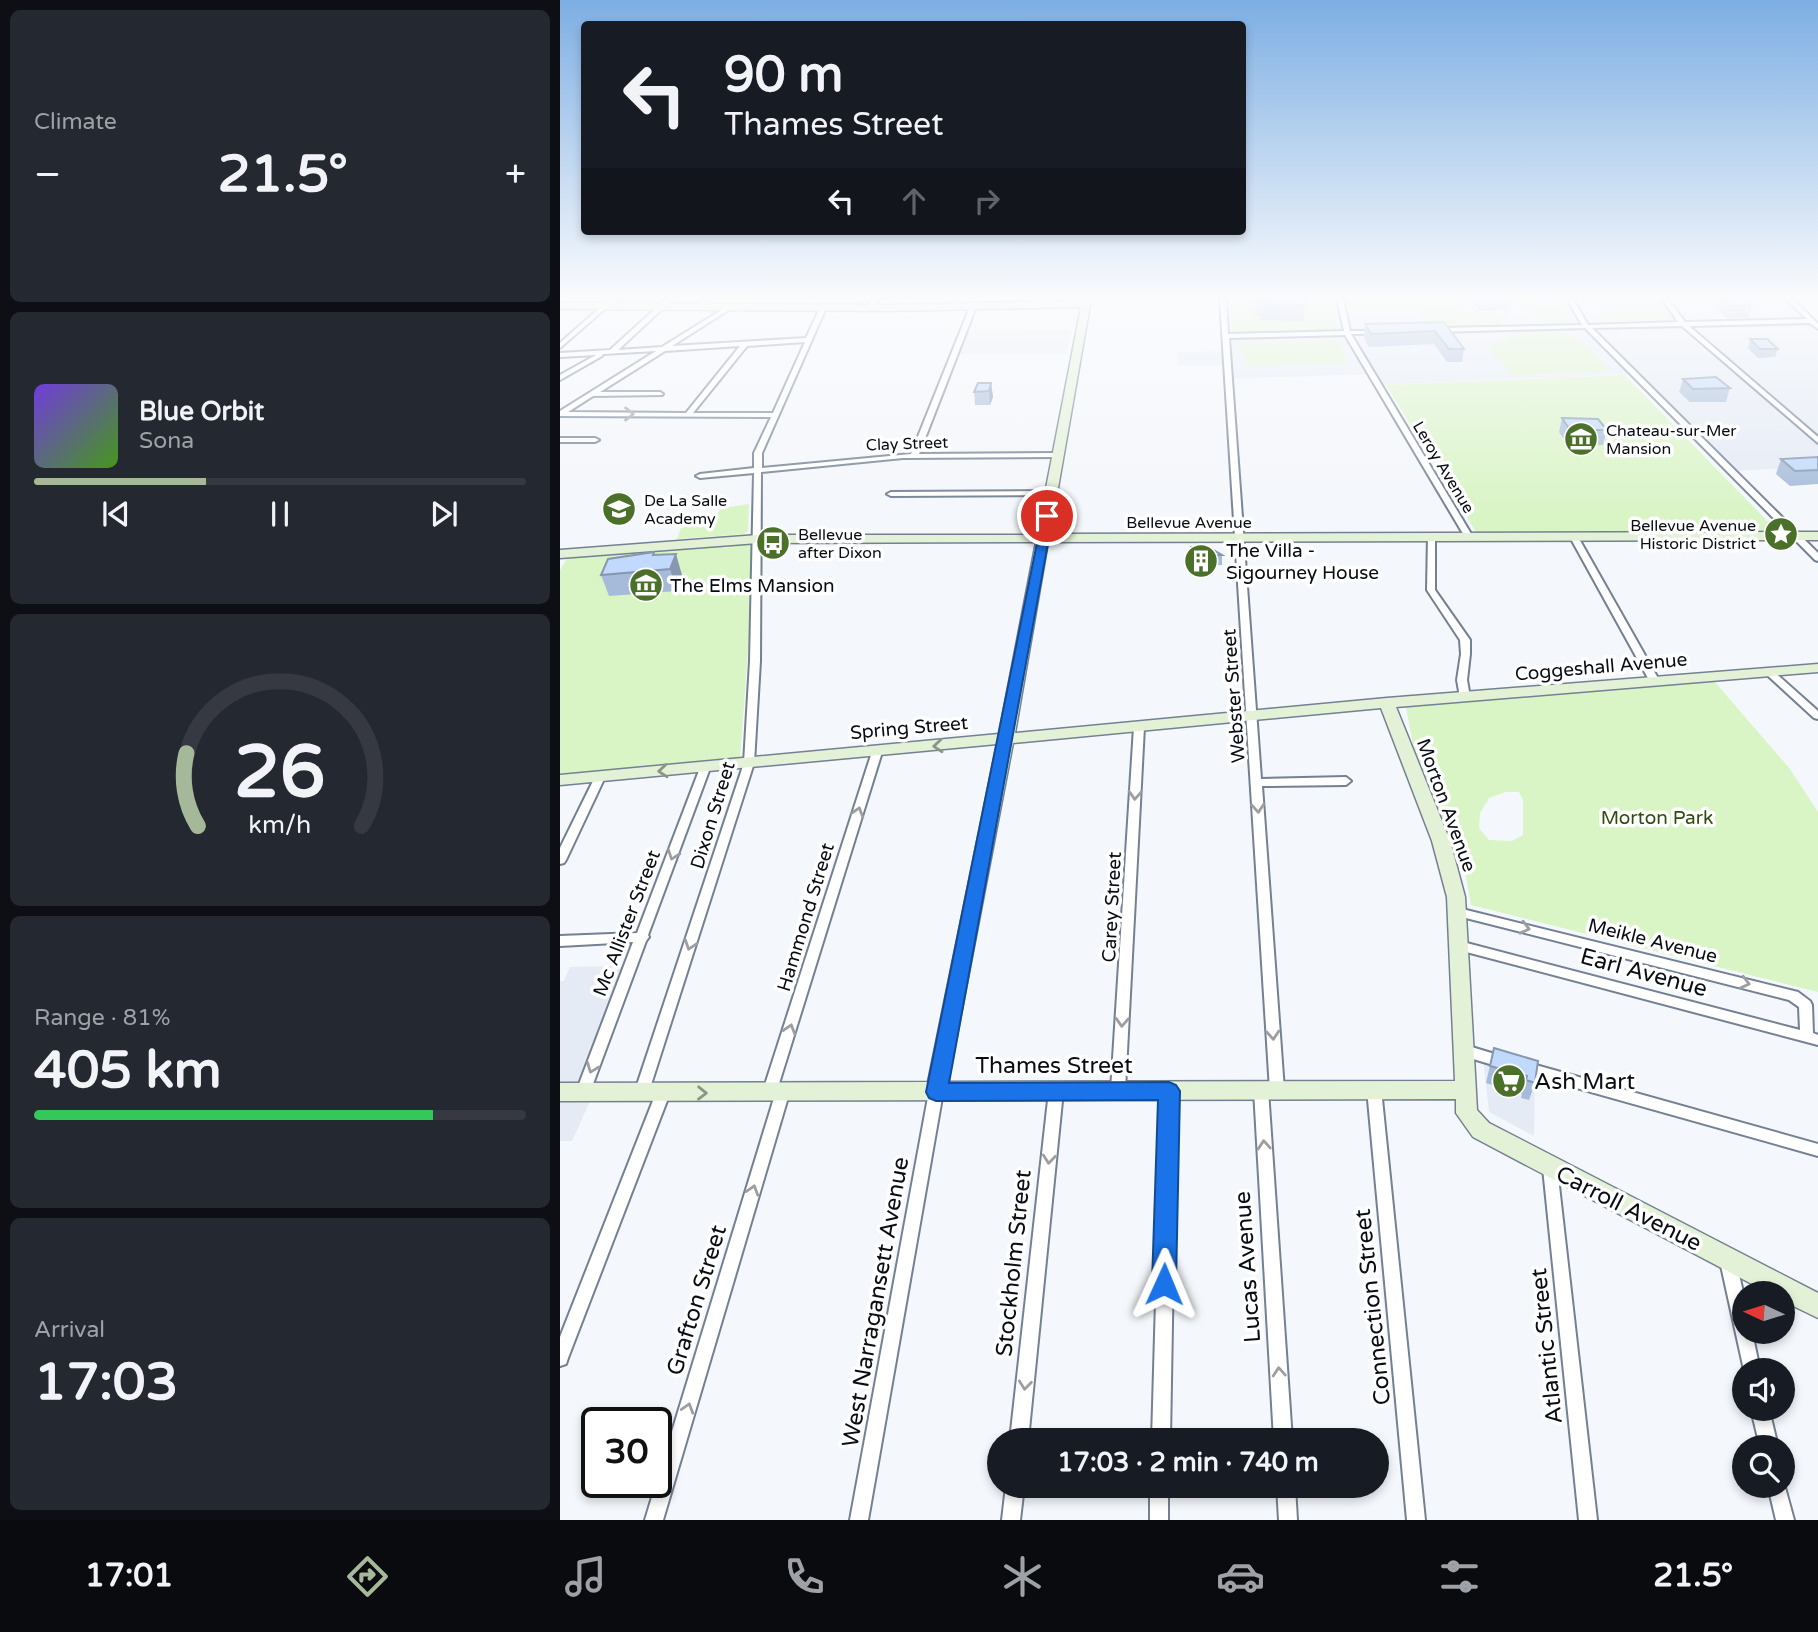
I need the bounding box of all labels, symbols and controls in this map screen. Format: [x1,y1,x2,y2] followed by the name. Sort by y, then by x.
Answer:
[724,46,843,105] text: 90 m
[609,49,700,140] icon: left
[724,106,943,144] text: Thames Street
[34,108,117,136] text: Climate
[218,143,348,206] text: 21.5°
[34,152,61,198] text: −
[505,152,526,198] text: +
[822,182,860,220] icon: left
[895,182,933,220] icon: ahead
[968,182,1006,220] icon: right
[139,396,264,427] text: Blue Orbit
[624,406,634,422] one-way arrow
[1408,418,1478,517] street label: Leroy Avenue
[1562,420,1600,458] museum icon: Chateau-sur-Mer Mansion
[1606,421,1737,459] place label: Chateau-sur-Mer Mansion
[139,427,194,455] text: Sona
[865,433,949,455] street label: Clay Street
[1017,486,1077,546] pin
[600,490,638,528] school or university icon: De La Salle Academy
[644,491,727,529] place label: De La Salle Academy
[97,495,135,533] icon: previous
[261,495,299,533] icon: pause
[425,495,463,533] icon: next
[1028,497,1066,535] icon: arrive
[1126,513,1252,533] street label: Bellevue Avenue
[1762,515,1800,553] place icon: Bellevue Avenue Historic District
[1630,516,1756,554] place label: Bellevue Avenue Historic District
[754,524,792,562] bus stop icon: Bellevue after Dixon
[798,525,882,563] place label: Bellevue after Dixon
[1226,540,1379,584] place label: The Villa - Sigourney House
[1182,542,1220,580] building icon: The Villa - Sigourney House
[627,566,665,604] museum icon: The Elms Mansion
[670,575,835,597] place label: The Elms Mansion
[1218,628,1250,764] street label: Webster Street
[1514,649,1688,685] street label: Coggeshall Avenue
[849,712,969,744] street label: Spring Street
[234,729,326,817] text: 26
[1412,736,1480,875] street label: Morton Avenue
[932,738,943,753] one-way arrow
[686,759,740,872] street label: Dixon Street
[657,763,668,778] one-way arrow
[1128,790,1143,801] one-way arrow
[1250,803,1265,814] one-way arrow
[850,806,864,818] one-way arrow
[1601,807,1713,829] park label: Morton Park
[249,810,311,840] text: km/h
[773,840,839,994] street label: Hammond Street
[589,847,665,1000] street label: Mc Allister Street
[667,848,681,860] one-way arrow
[1098,851,1126,963] street label: Carey Street
[1586,914,1720,968] street label: Meikle Avenue
[1518,920,1530,934] one-way arrow
[684,938,698,950] one-way arrow
[1577,943,1710,1003] street label: Earl Avenue
[1739,975,1751,989] one-way arrow
[34,1004,170,1032] text: Range · 81%
[1115,1017,1130,1028] one-way arrow
[781,1023,796,1035] one-way arrow
[1265,1030,1280,1041] one-way arrow
[34,1039,222,1102] text: 405 km
[975,1052,1133,1080] street label: Thames Street
[587,1061,601,1073] one-way arrow
[1490,1062,1528,1100] supermarket icon: Ash Mart
[1534,1068,1635,1096] place label: Ash Mart
[697,1085,707,1101] one-way arrow
[1257,1139,1272,1150] one-way arrow
[1042,1153,1057,1164] one-way arrow
[837,1155,915,1450] street label: West Narragansett Avenue
[1551,1160,1706,1258] street label: Carroll Avenue
[990,1168,1038,1358] street label: Stockholm Street
[745,1184,760,1196] one-way arrow
[1229,1190,1267,1344] street label: Lucas Avenue
[1349,1207,1397,1406] street label: Connection Street
[661,1222,733,1379] street label: Grafton Street
[1127,1247,1201,1321] position arrow
[1525,1267,1569,1425] street label: Atlantic Street
[1732,1281,1796,1344] north arrow
[1732,1281,1795,1498] map controls
[34,1316,105,1344] text: Arrival
[34,1351,178,1414] text: 17:03
[1732,1358,1795,1421] button: sound
[1271,1366,1286,1377] one-way arrow
[1018,1380,1033,1391] one-way arrow
[679,1402,694,1414] one-way arrow
[581,1407,672,1498] speed limit sign: 30
[1732,1435,1795,1498] button: search
[1057,1447,1319,1478] text: 17:03 · 2 min · 740 m
[343,1552,392,1601] icon: directions
[561,1552,610,1601] icon: music
[780,1552,829,1601] icon: phone
[998,1552,1047,1601] icon: climate
[1216,1552,1265,1601] icon: car
[1435,1552,1484,1601] icon: filters
[85,1557,173,1595] text: 17:01
[1653,1557,1733,1595] text: 21.5°

